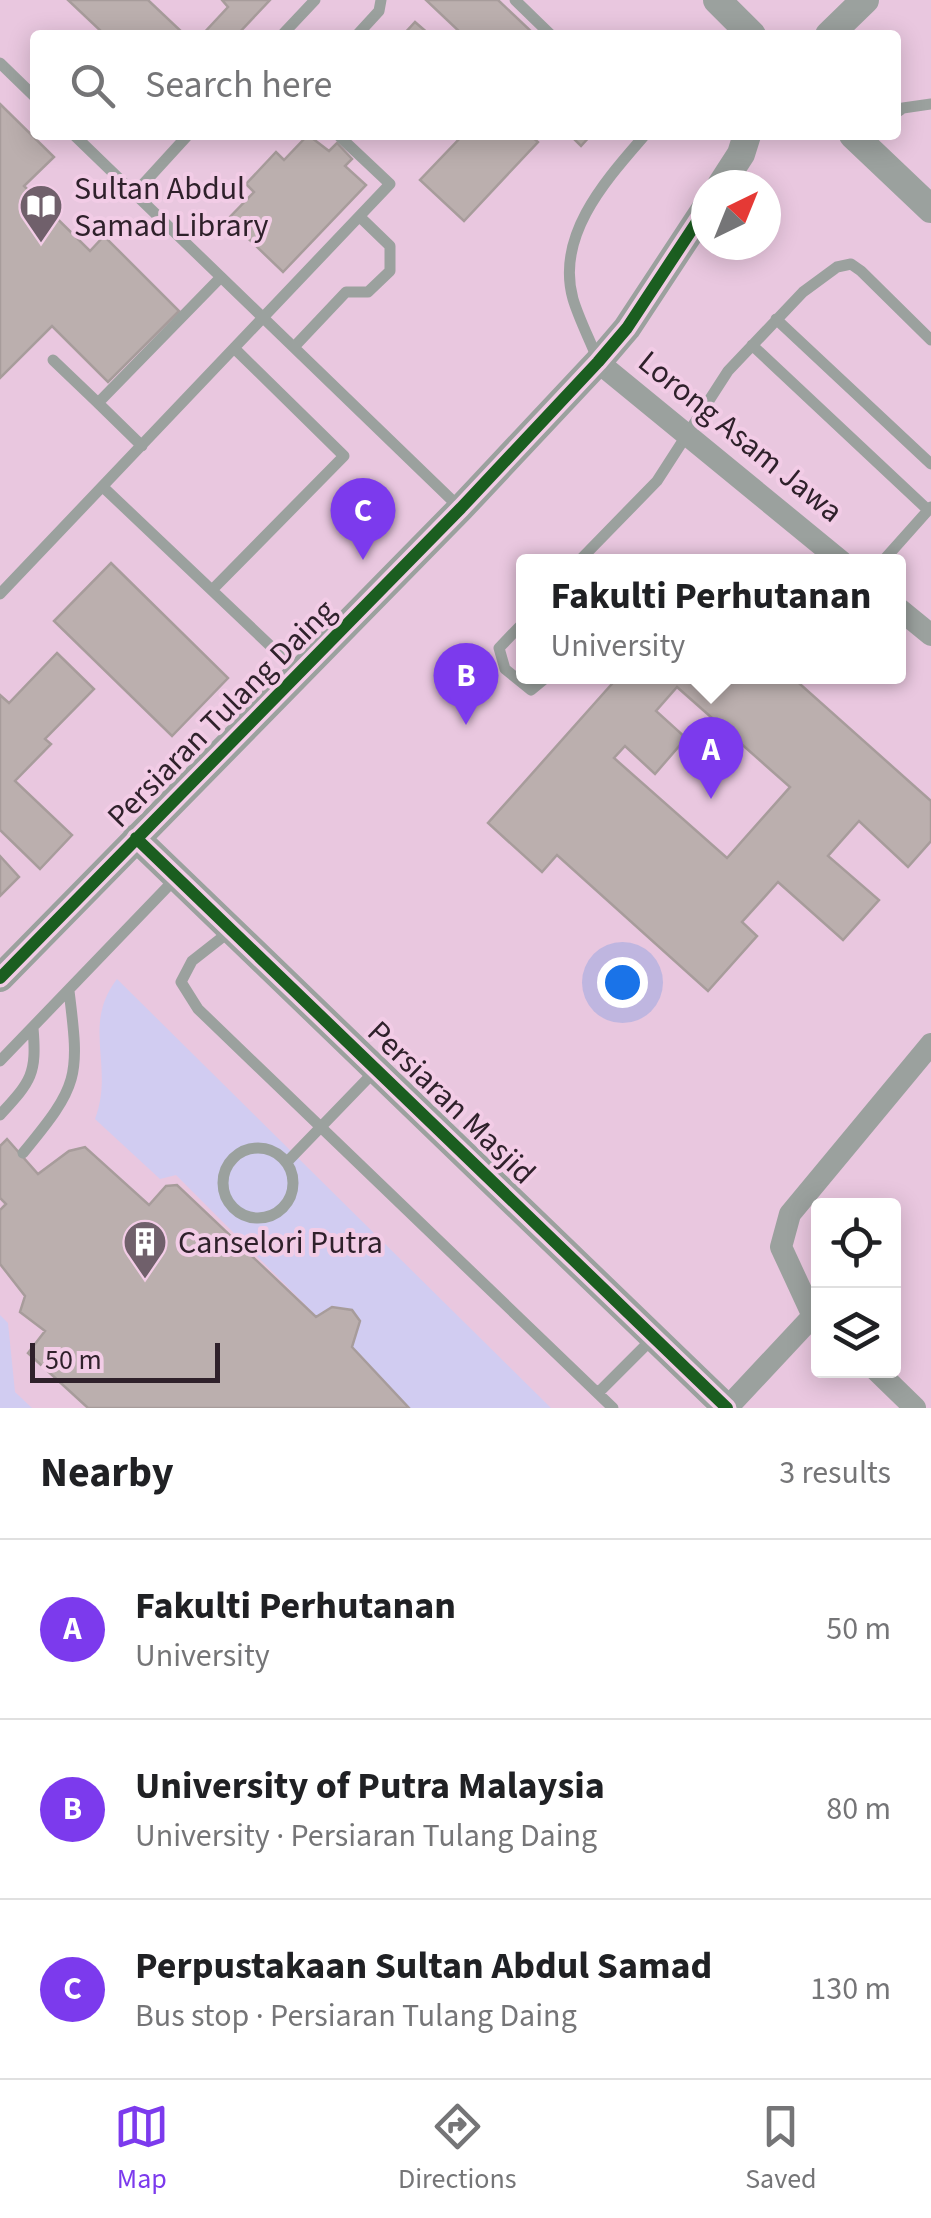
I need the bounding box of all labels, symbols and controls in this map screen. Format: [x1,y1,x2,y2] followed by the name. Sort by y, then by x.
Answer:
[30,30,901,140] search box
[65,58,120,113] icon: search
[145,58,332,112] text: Search here
[74,166,269,249] place label: Sultan Abdul Samad Library
[691,170,781,260] north arrow
[18,183,64,244] library icon: Sultan Abdul Samad Library
[628,340,853,534] street label: Lorong Asam Jawa
[330,478,396,560] pin: C
[516,554,906,684] popup
[551,569,871,623] text: Fakulti Perhutanan
[97,589,346,838] street label: Persiaran Tulang Daing
[551,623,685,669] text: University
[434,642,498,725] pin: B
[678,716,744,799] pin: A
[597,957,648,1008] your location
[357,1010,546,1195] street label: Persiaran Masjid
[811,1198,901,1378] map controls
[811,1198,901,1288] button: locate
[122,1219,168,1280] building icon: Canselori Putra
[178,1220,383,1266] place label: Canselori Putra
[811,1288,901,1378] button: layers
[30,1338,220,1382] scale bar
[45,1340,102,1380] text: 50 m
[40,1443,174,1503] text: Nearby
[779,1450,891,1496] text: 3 results
[135,1579,456,1633] text: Fakulti Perhutanan
[63,1606,82,1652] text: A
[826,1606,891,1652] text: 50 m
[135,1633,270,1679] text: University
[135,1759,605,1813] text: University of Putra Malaysia
[63,1786,82,1832] text: B
[826,1786,891,1832] text: 80 m
[135,1813,597,1859] text: University · Persiaran Tulang Daing
[135,1939,712,1993] text: Perpustakaan Sultan Abdul Samad
[63,1966,82,2012] text: C
[810,1966,891,2012] text: 130 m
[135,1993,577,2039] text: Bus stop · Persiaran Tulang Daing
[114,2099,169,2199] tab: Map
[398,2099,517,2199] tab: Directions
[745,2099,817,2199] tab: Saved

